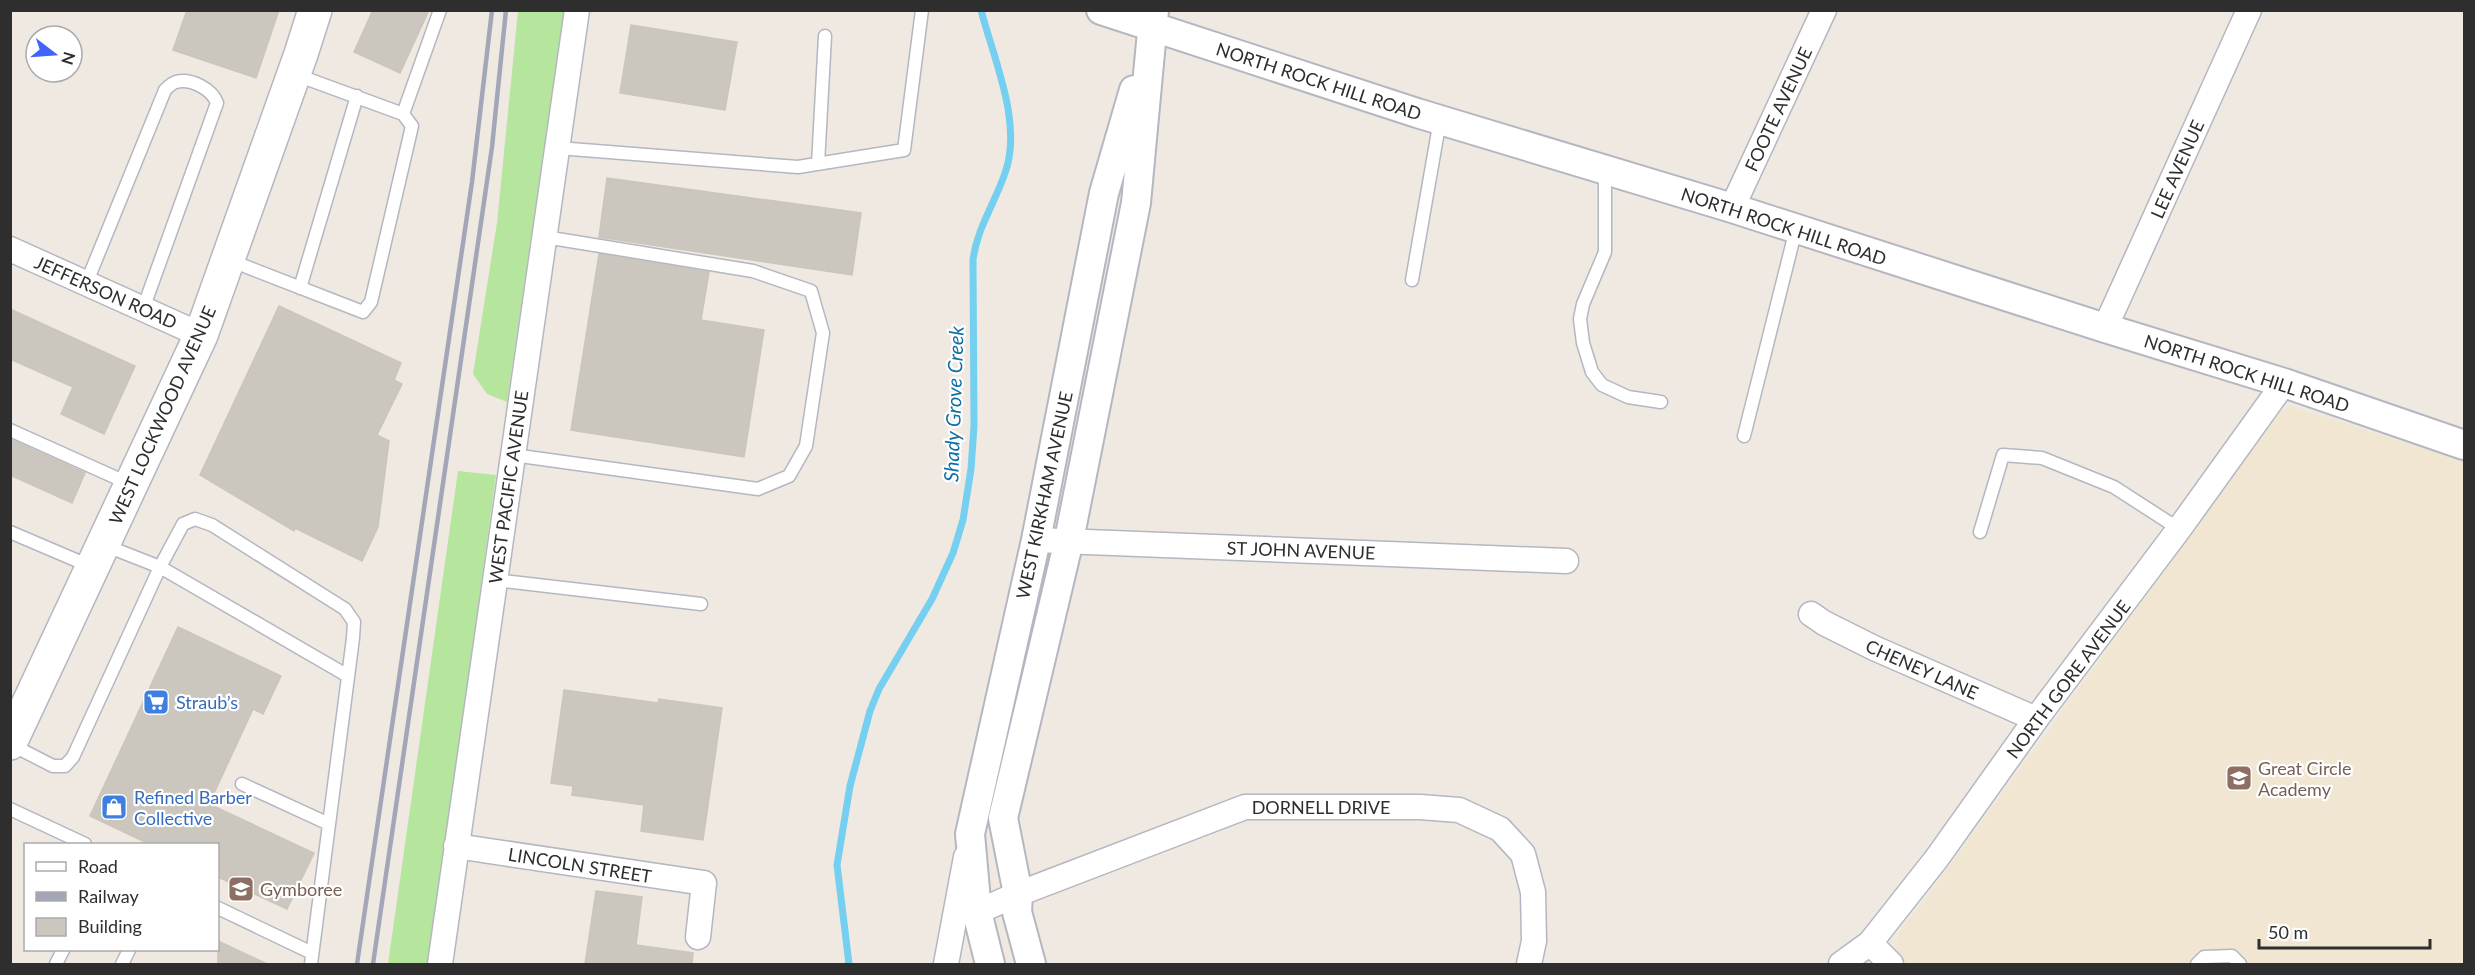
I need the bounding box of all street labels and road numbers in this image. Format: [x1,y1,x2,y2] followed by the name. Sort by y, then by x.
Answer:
[1214,37,1424,125] street label: NORTH ROCK HILL ROAD
[1740,43,1816,175] street label: FOOTE AVENUE
[2146,116,2208,222] street label: LEE AVENUE
[1679,182,1889,270] street label: NORTH ROCK HILL ROAD
[31,251,181,333] street label: JEFFERSON ROAD
[104,302,220,528] street label: WEST LOCKWOOD AVENUE
[2142,329,2352,417] street label: NORTH ROCK HILL ROAD
[484,389,532,585] street label: WEST PACIFIC AVENUE
[1011,389,1077,601] street label: WEST KIRKHAM AVENUE
[1226,536,1376,564] street label: ST JOHN AVENUE
[2001,596,2135,762] street label: NORTH GORE AVENUE
[1862,634,1982,704] street label: CHENEY LANE
[1252,796,1390,818] street label: DORNELL DRIVE
[507,843,654,887] street label: LINCOLN STREET

